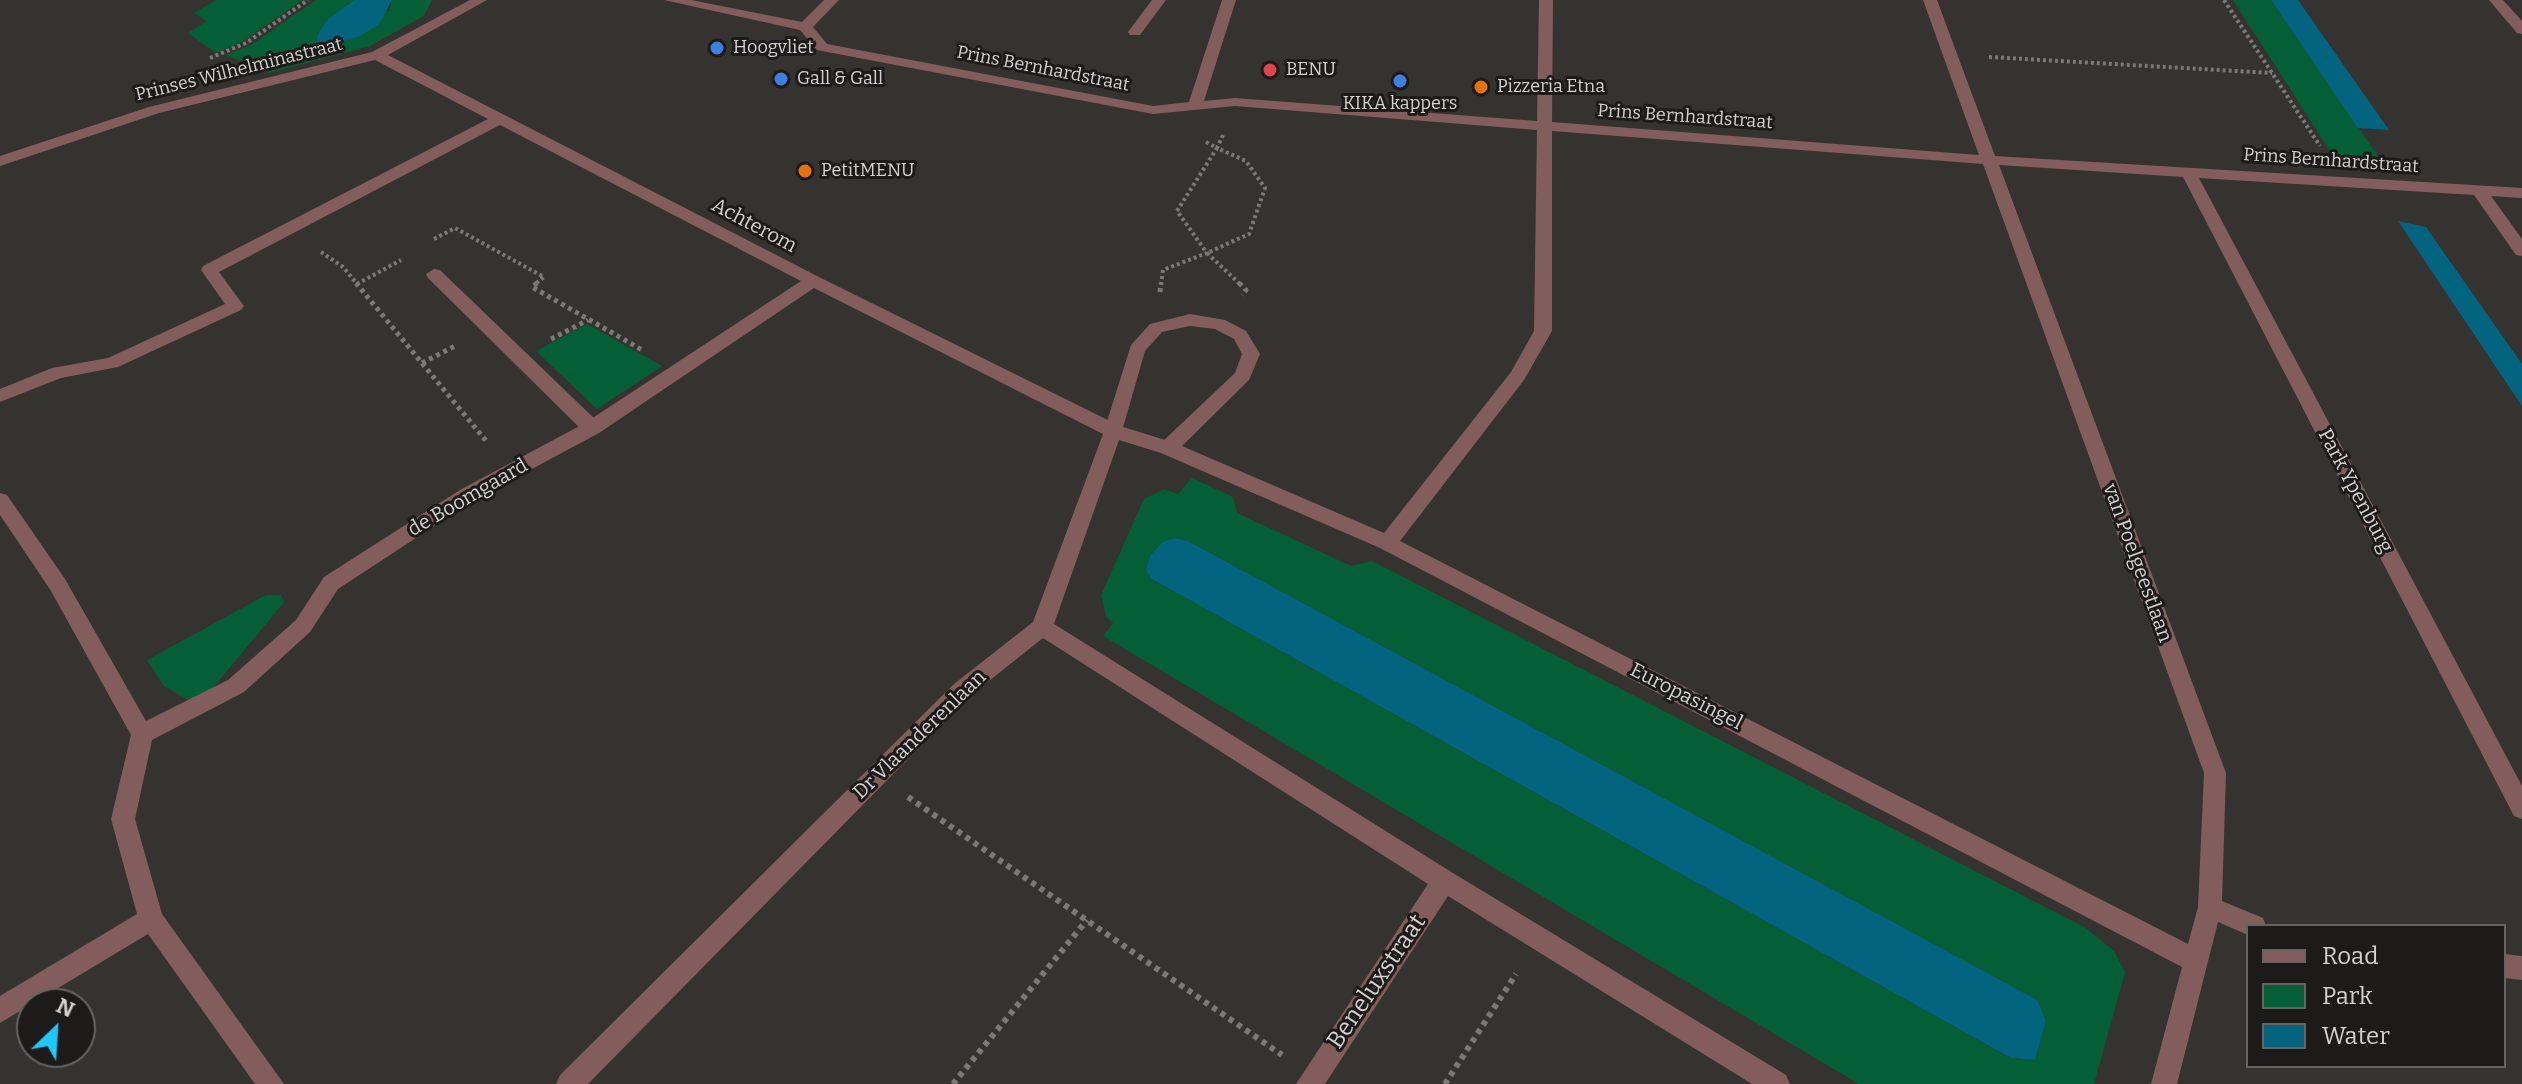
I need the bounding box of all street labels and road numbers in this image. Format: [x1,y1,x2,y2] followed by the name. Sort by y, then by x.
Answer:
[133,34,345,106] street label: Prinses Wilhelminastraat
[955,42,1131,96] street label: Prins Bernhardstraat
[1597,100,1773,134] street label: Prins Bernhardstraat
[2243,144,2419,178] street label: Prins Bernhardstraat
[707,194,801,258] street label: Achterom
[2312,425,2398,557] street label: Park Ypenburg
[404,454,532,542] street label: de Boomgaard
[2097,480,2177,646] street label: van Poelgeestlaan
[1626,658,1746,736] street label: Europasingel
[849,665,991,805] street label: Dr Vlaanderenlaan
[1322,909,1432,1055] street label: Beneluxstraat

